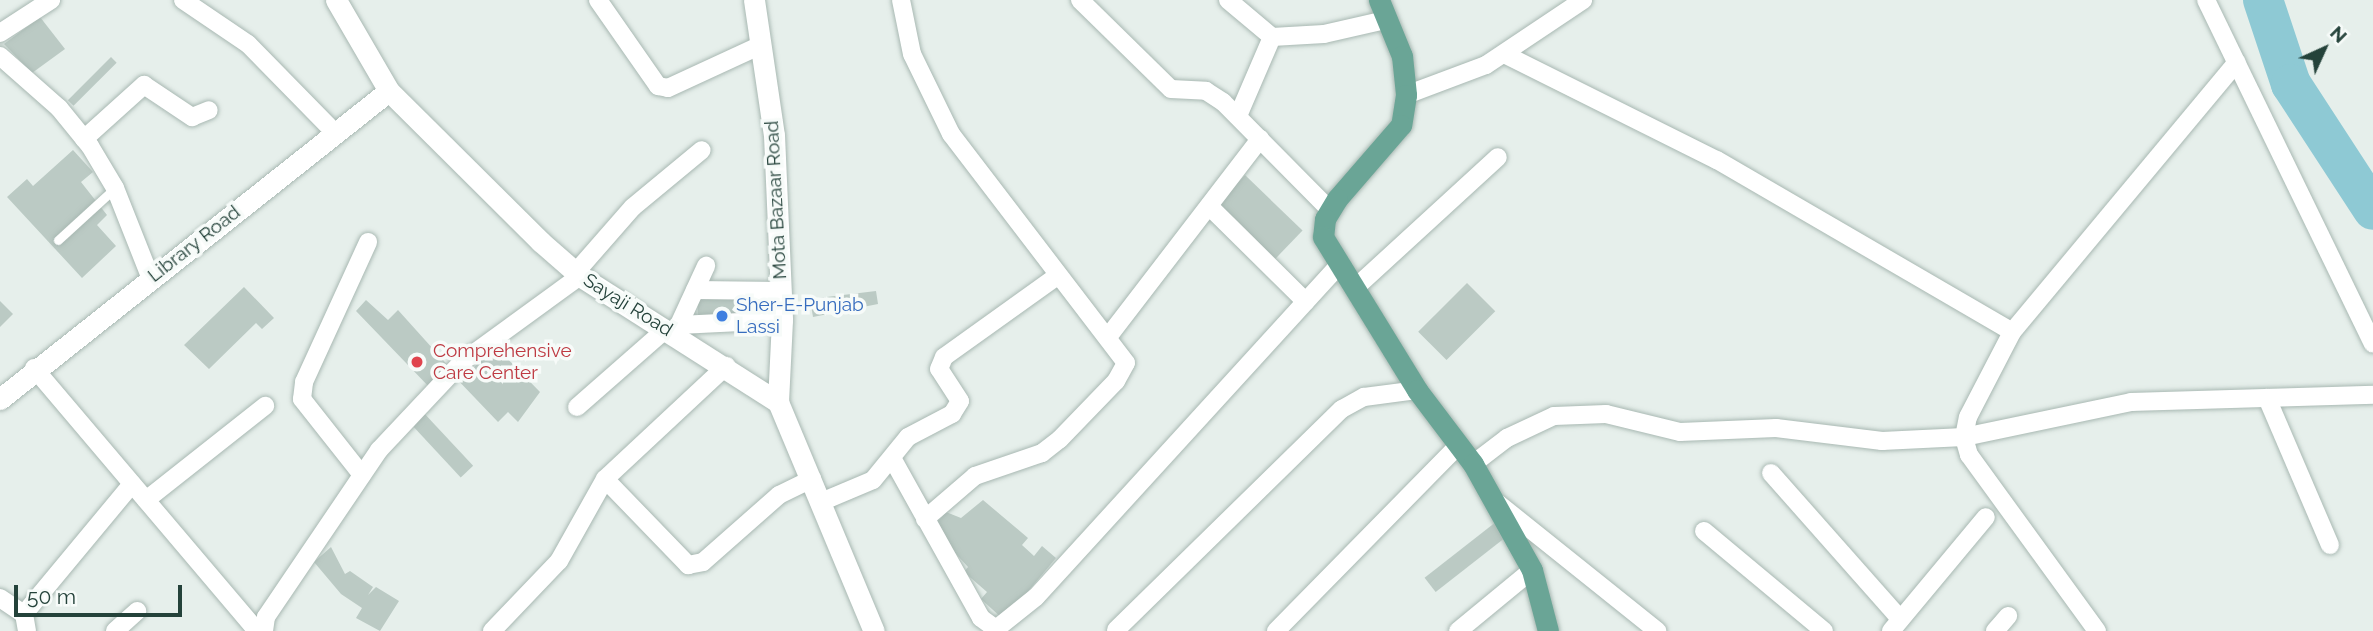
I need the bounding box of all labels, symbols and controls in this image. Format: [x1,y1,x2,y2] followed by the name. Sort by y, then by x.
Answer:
[2289,14,2359,84] north arrow
[2326,21,2352,47] text: N
[760,120,792,280] street label: Mota Bazaar Road
[143,201,245,287] street label: Library Road
[579,269,677,341] street label: Sayaji Road
[736,294,864,338] place label: Sher-E-Punjab Lassi
[714,308,730,324] marker: Sher-E-Punjab Lassi
[433,340,572,384] place label: Comprehensive Care Center
[407,352,427,372] marker: Comprehensive Care Center
[18,572,186,616] scale bar
[27,584,76,609] text: 50 m

